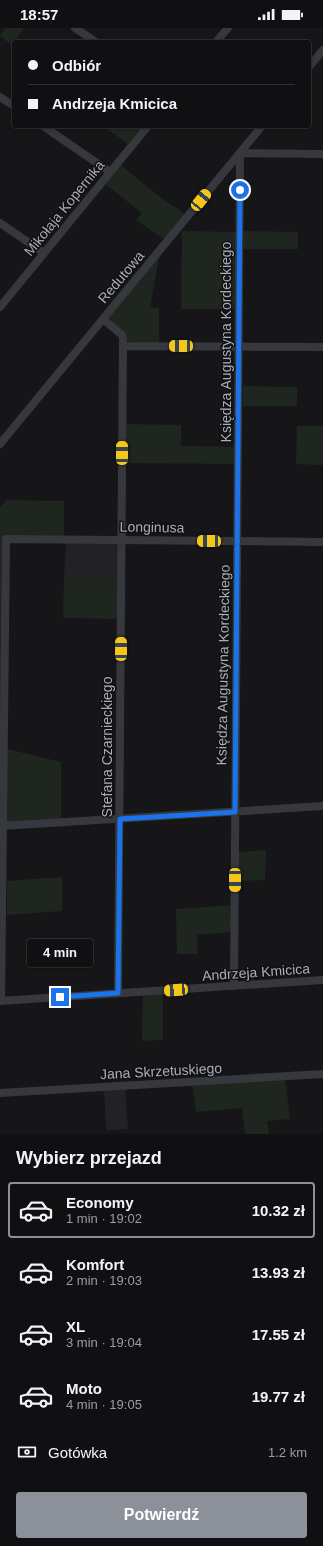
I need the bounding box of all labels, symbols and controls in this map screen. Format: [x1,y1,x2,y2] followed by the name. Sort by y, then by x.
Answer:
[20,6,58,23] text: 18:57
[52,57,101,74] text: Odbiór
[52,95,177,112] text: Andrzeja Kmicica
[21,157,108,259] street label: Mikołaja Kopernika
[231,181,249,199] route start
[189,187,213,213] car
[218,241,234,442] street label: Księdza Augustyna Kordeckiego
[95,248,148,306] street label: Redutowa
[169,340,193,352] car
[116,441,128,465] car
[120,518,185,536] street label: Longinusa
[197,535,221,547] car
[213,564,233,766] street label: Księdza Augustyna Kordeckiego
[115,637,127,661] car
[99,676,115,817] street label: Stefana Czarnieckiego
[229,868,241,892] car
[27,939,93,967] callout: 4 min
[43,945,77,960] text: 4 min
[201,960,311,984] street label: Andrzeja Kmicica
[164,983,188,997] car
[51,988,69,1006] route end
[100,1060,223,1082] street label: Jana Skrzetuskiego
[16,1148,162,1168] text: Wybierz przejazd
[18,1192,54,1228] icon: car
[66,1194,134,1211] text: Economy
[252,1202,305,1219] text: 10.32 zł
[66,1211,142,1226] text: 1 min · 19:02
[18,1254,54,1290] icon: car
[66,1256,124,1273] text: Komfort
[252,1264,305,1281] text: 13.93 zł
[66,1273,142,1288] text: 2 min · 19:03
[18,1316,54,1352] icon: car
[66,1318,85,1335] text: XL
[252,1326,305,1343] text: 17.55 zł
[66,1335,142,1350] text: 3 min · 19:04
[18,1378,54,1414] icon: car
[66,1380,102,1397] text: Moto
[252,1388,305,1405] text: 19.77 zł
[66,1397,142,1412] text: 4 min · 19:05
[16,1441,38,1463] icon: cash
[48,1444,107,1461] text: Gotówka
[268,1445,307,1460] text: 1.2 km
[16,1492,307,1538] button: Potwierdź

